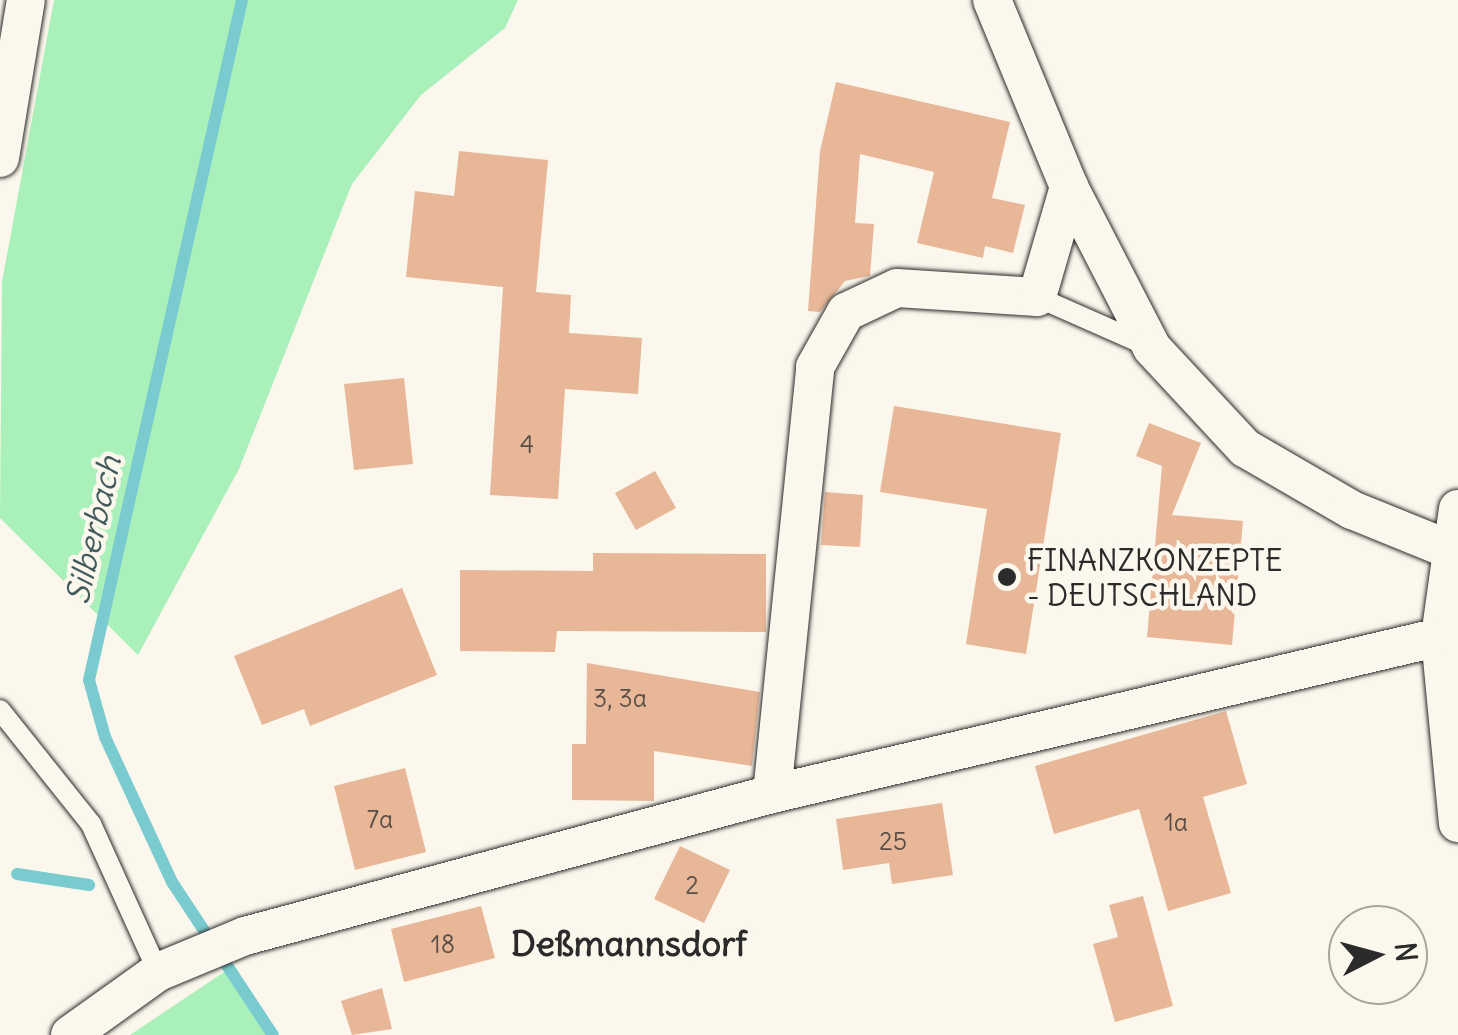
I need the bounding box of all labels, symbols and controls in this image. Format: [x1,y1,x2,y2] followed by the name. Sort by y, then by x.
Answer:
[520,429,534,459] house number: 4
[58,452,130,608] water label: Silberbach
[1027,542,1283,612] place label: FINANZKONZEPTE - DEUTSCHLAND
[996,566,1018,588] marker: FINANZKONZEPTE - DEUTSCHLAND
[593,683,647,713] house number: 3, 3a
[367,804,393,834] house number: 7a
[1164,807,1188,837] house number: 1a
[879,826,907,856] house number: 25
[685,870,699,900] house number: 2
[1328,905,1428,1005] north arrow
[511,922,747,964] district label: Deßmannsdorf
[431,929,455,959] house number: 18
[1387,941,1425,964] text: N

